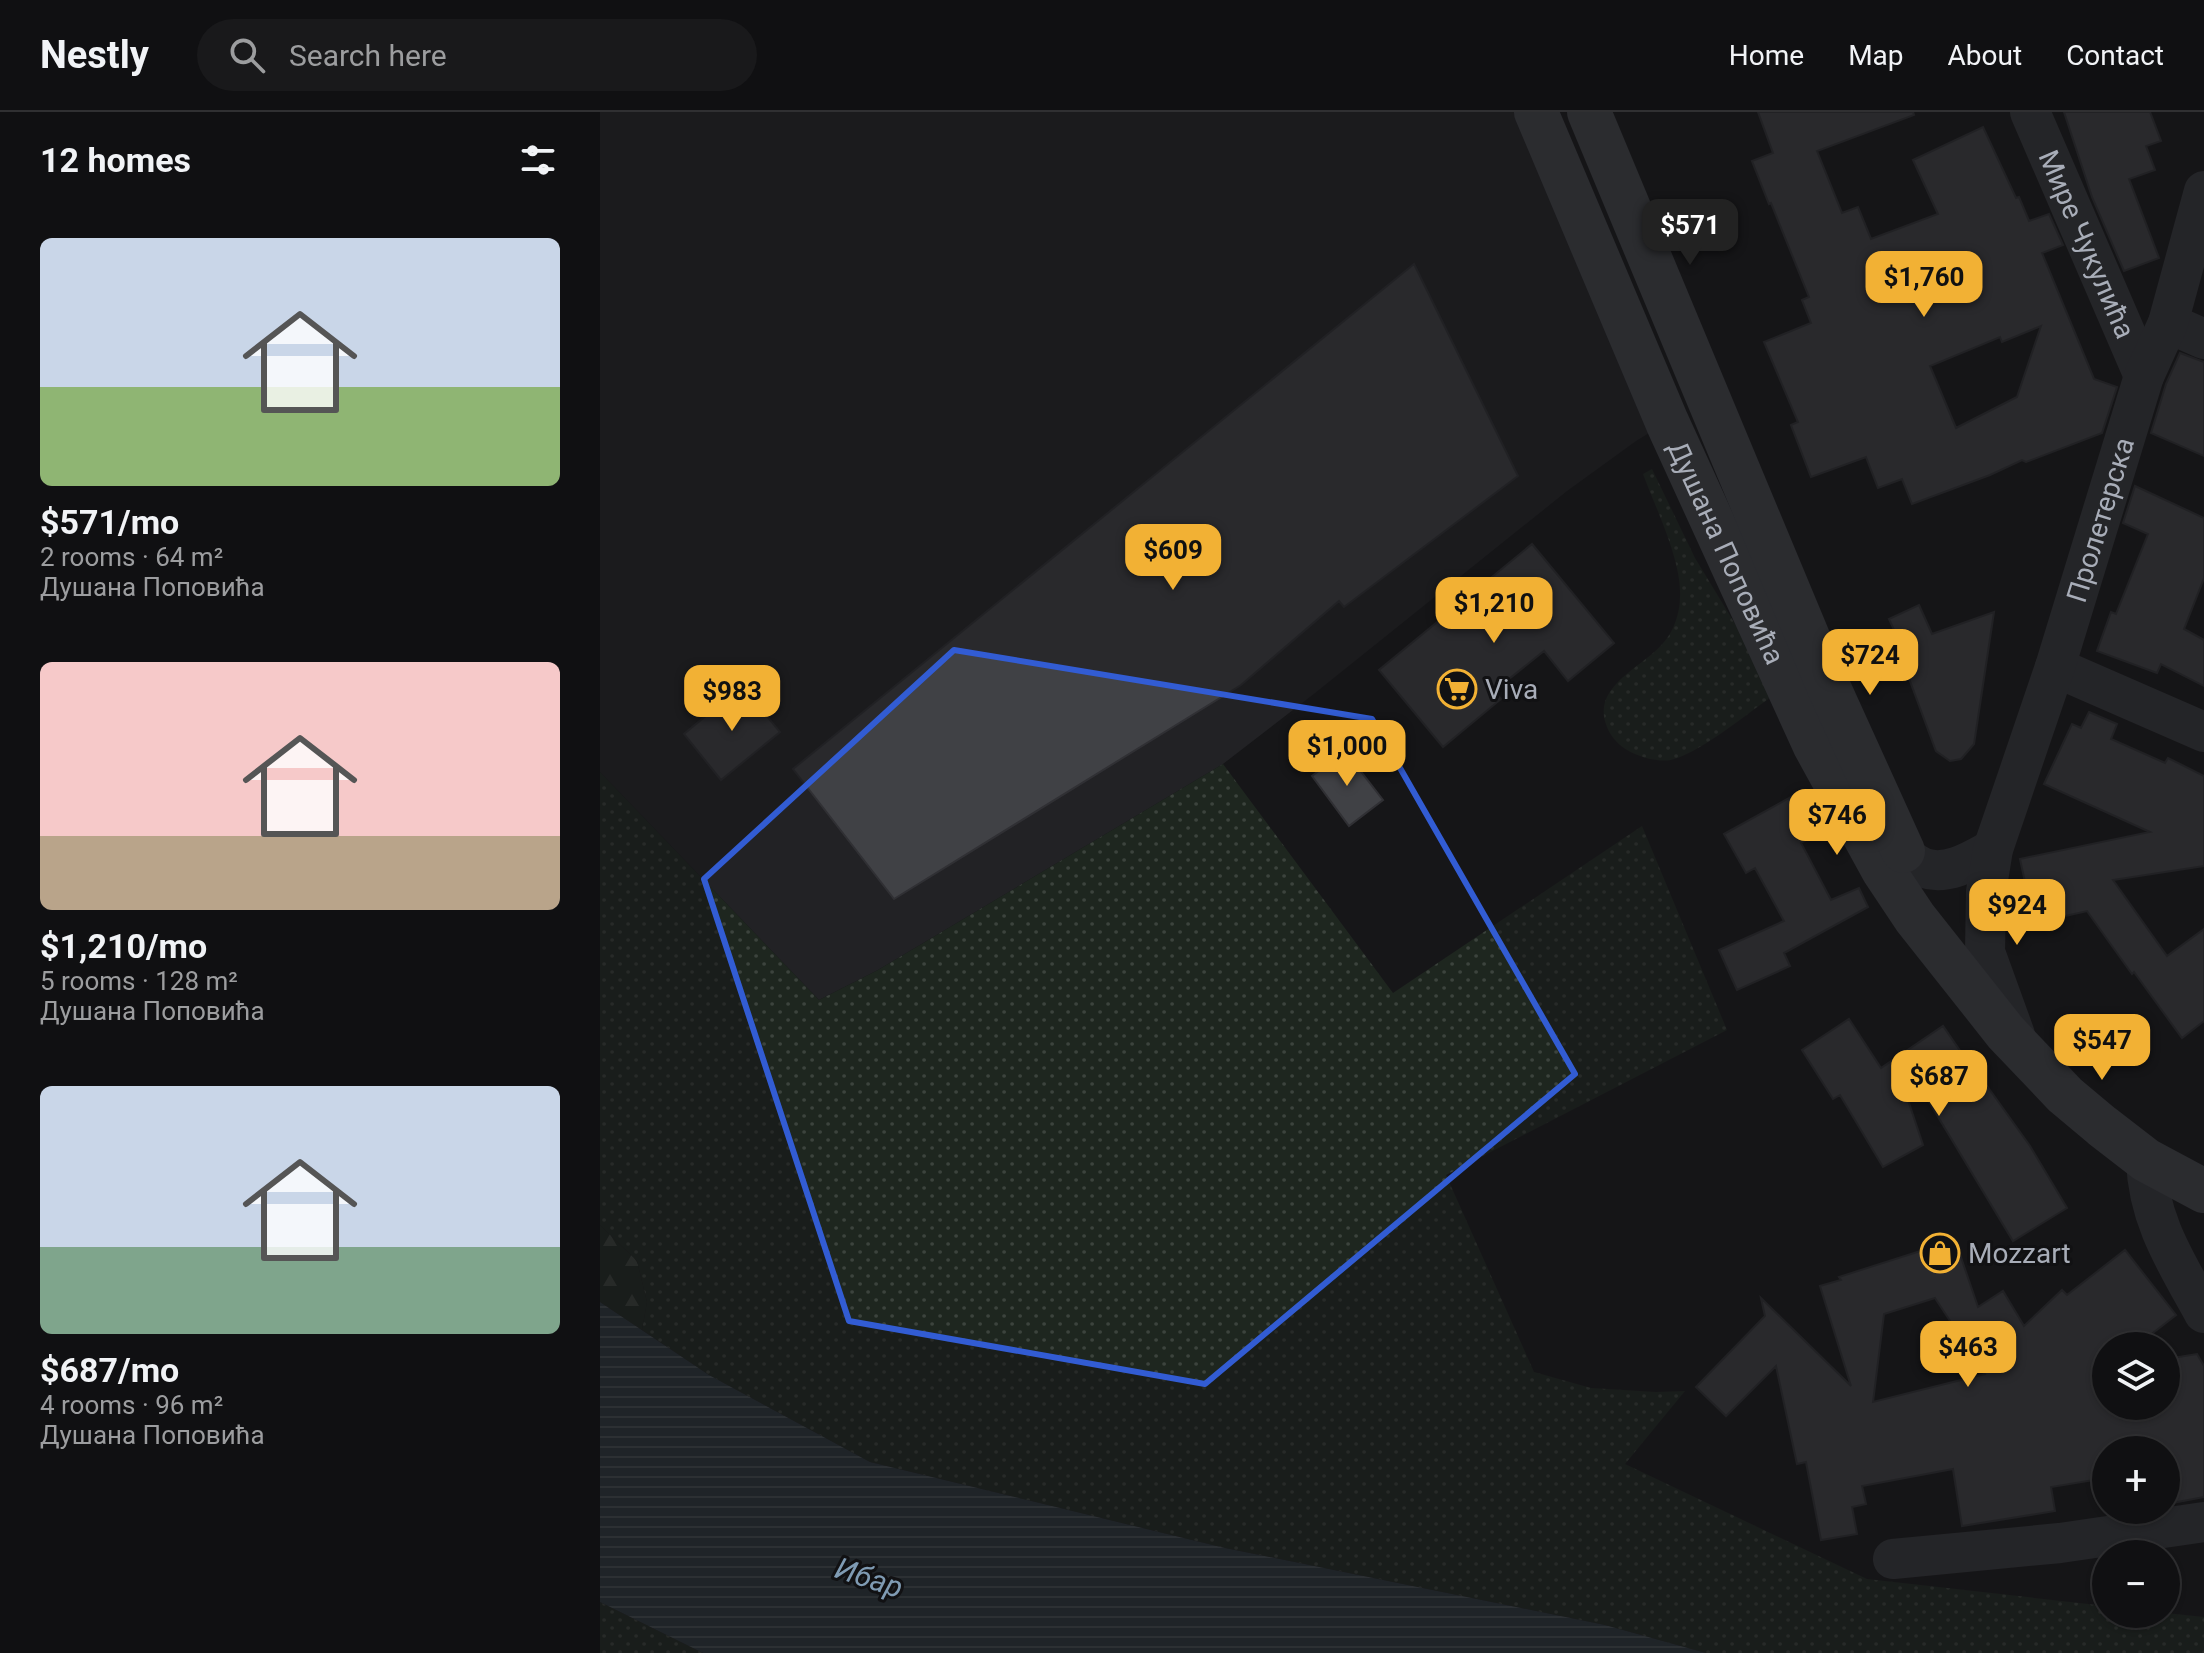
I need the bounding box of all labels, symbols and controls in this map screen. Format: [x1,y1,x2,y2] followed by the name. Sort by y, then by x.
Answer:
[197,19,757,91] search box
[40,33,149,77] text: Nestly
[225,33,269,77] icon: search
[289,38,447,73] text: Search here
[1729,39,1804,72] text: Home
[1848,39,1904,72] text: Map
[1948,39,2022,72] text: About
[2066,39,2164,72] text: Contact
[516,138,560,182] icon: filters
[40,140,191,180] text: 12 homes
[2031,145,2142,344] street label: Мире Чукулића
[1643,199,1737,267] pin: $571
[1660,210,1720,240] text: $571
[1859,251,1989,319] pin: $1,760
[1884,262,1964,292] text: $1,760
[228,290,372,434] icon: home
[2060,434,2141,606] street label: Пролетерска
[1661,436,1791,670] street label: Душана Поповића
[40,502,179,542] text: $571/mo
[1126,524,1220,592] pin: $609
[1143,535,1203,565] text: $609
[40,542,223,572] text: 2 rooms · 64 m²
[40,572,265,602] text: Душана Поповића
[1429,577,1559,645] pin: $1,210
[1454,588,1534,618] text: $1,210
[1823,629,1917,697] pin: $724
[1840,640,1900,670] text: $724
[685,665,779,733] pin: $983
[1436,668,1478,710] supermarket icon: Viva
[1485,673,1538,706] place label: Viva
[702,676,762,706] text: $983
[228,714,372,858] icon: home
[1282,720,1412,788] pin: $1,000
[1307,731,1387,761] text: $1,000
[1790,789,1884,857] pin: $746
[1807,800,1867,830] text: $746
[1970,879,2064,947] pin: $924
[1987,890,2047,920] text: $924
[40,926,207,966] text: $1,210/mo
[40,966,238,996] text: 5 rooms · 128 m²
[40,996,265,1026] text: Душана Поповића
[2055,1014,2149,1082] pin: $547
[2072,1025,2132,1055] text: $547
[1892,1050,1986,1118] pin: $687
[1909,1061,1969,1091] text: $687
[228,1138,372,1282] icon: home
[1919,1232,1961,1274] shop icon: Mozzart
[1968,1237,2071,1270] place label: Mozzart
[1921,1321,2015,1389] pin: $463
[1938,1332,1998,1362] text: $463
[2092,1332,2180,1628] map controls
[2092,1332,2180,1420] button: layers
[40,1350,179,1390] text: $687/mo
[40,1390,223,1420] text: 4 rooms · 96 m²
[40,1420,265,1450] text: Душана Поповића
[2092,1436,2180,1524] button: +
[2092,1540,2180,1628] button: −
[831,1550,907,1605] water label: Ибар

